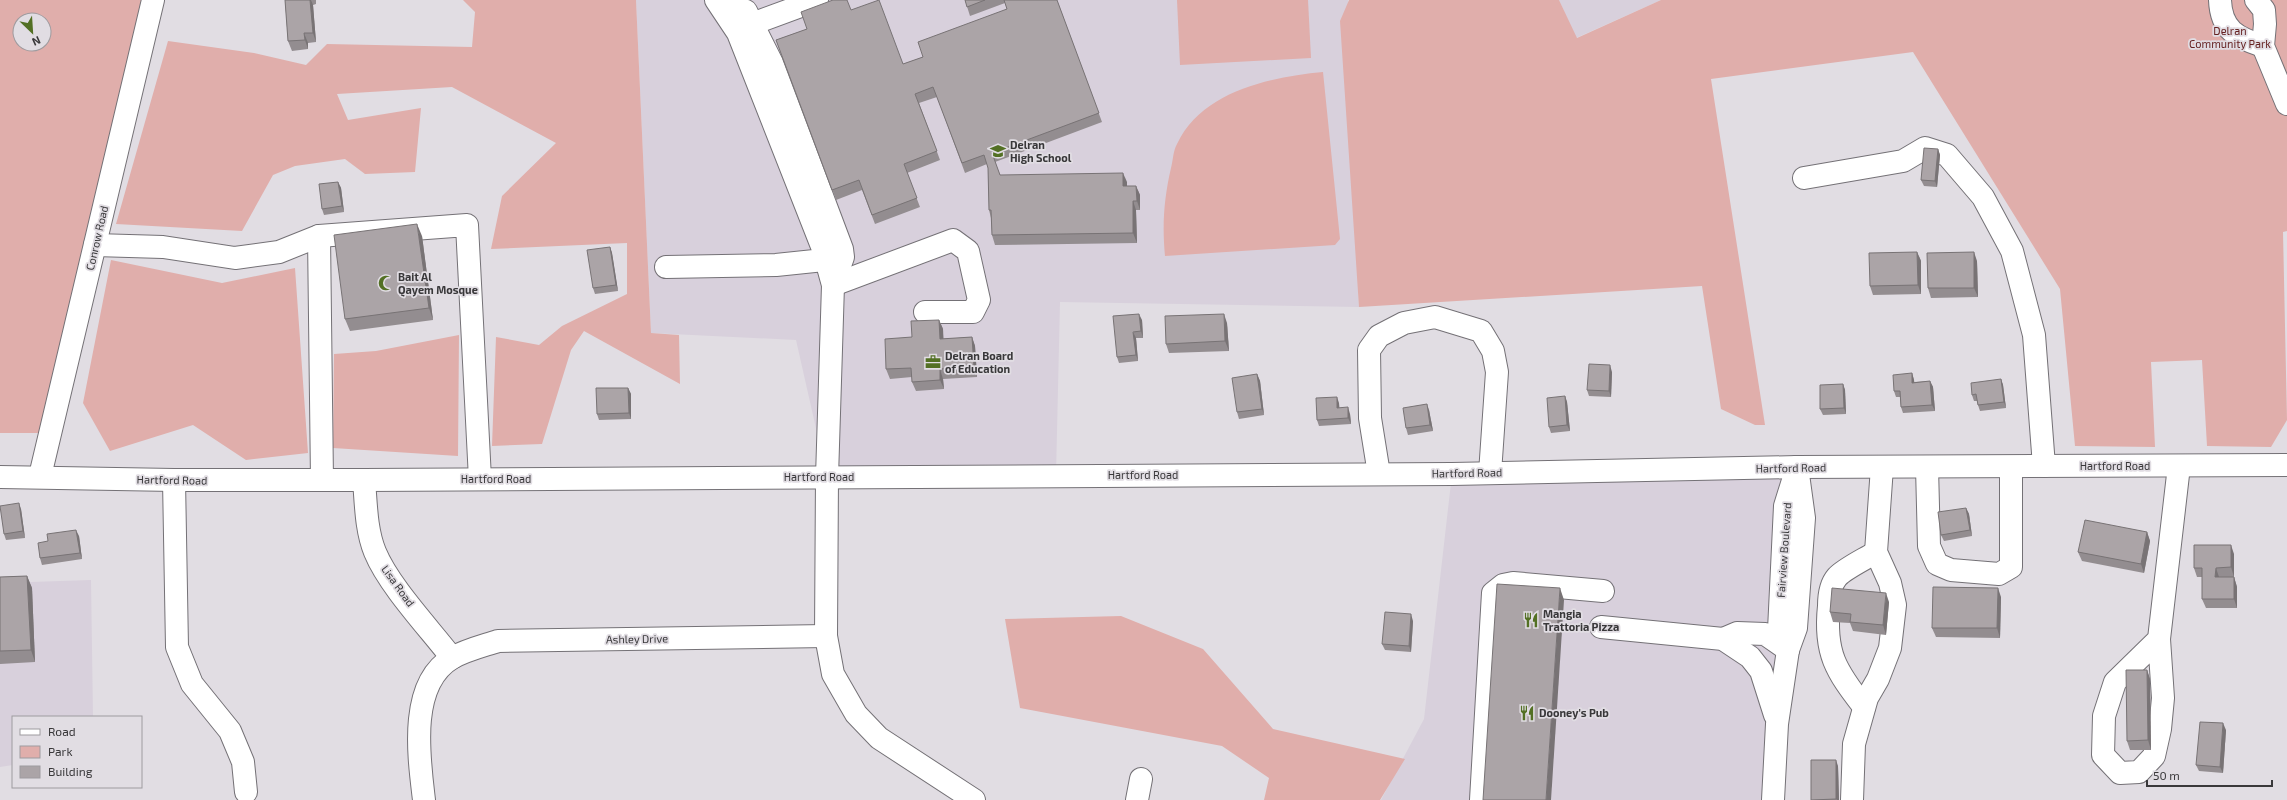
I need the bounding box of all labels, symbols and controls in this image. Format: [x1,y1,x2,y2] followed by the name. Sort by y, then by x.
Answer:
[12,12,52,52] north arrow
[2189,24,2271,50] park label: Delran Community Park
[30,34,43,49] text: N
[1010,138,1072,164] place label: Delran High School
[989,142,1007,160] school or university icon: Delran High School
[83,204,110,272] street label: Conrow Road
[398,270,478,297] place label: Bait Al Qayem Mosque
[377,274,395,292] mosque icon: Bait Al Qayem Mosque
[945,349,1013,375] place label: Delran Board of Education
[924,353,942,371] office icon: Delran Board of Education
[2080,459,2150,472] street label: Hartford Road
[1756,460,1826,475] street label: Hartford Road
[1432,465,1502,480] street label: Hartford Road
[1108,468,1178,481] street label: Hartford Road
[784,470,854,483] street label: Hartford Road
[137,472,207,487] street label: Hartford Road
[461,472,531,485] street label: Hartford Road
[1774,502,1793,598] street label: Fairview Boulevard
[379,563,418,609] street label: Lisa Road
[1543,607,1619,633] place label: Mangia Trattoria Pizza
[1522,611,1540,629] restaurant icon: Mangia Trattoria Pizza
[606,631,668,646] street label: Ashley Drive
[1518,704,1536,722] restaurant icon: Dooney's Pub
[1539,706,1609,720] place label: Dooney's Pub
[12,716,142,788] legend
[48,724,76,738] text: Road
[48,744,73,758] text: Park
[2147,762,2272,788] scale bar
[48,764,93,778] text: Building
[2153,768,2180,782] text: 50 m

